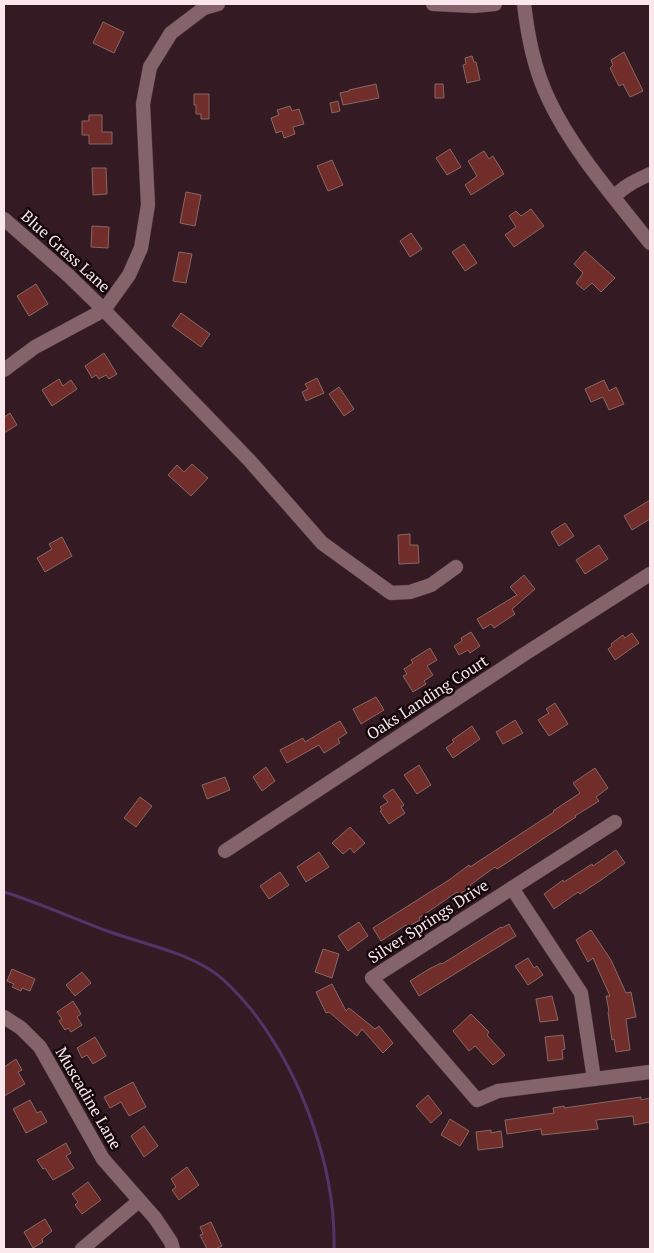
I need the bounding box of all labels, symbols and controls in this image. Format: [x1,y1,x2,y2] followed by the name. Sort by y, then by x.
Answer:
[17,205,115,297] street label: Blue Grass Lane
[362,649,492,745] street label: Oaks Landing Court
[363,874,493,968] street label: Silver Springs Drive
[51,1043,127,1153] street label: Muscadine Lane

